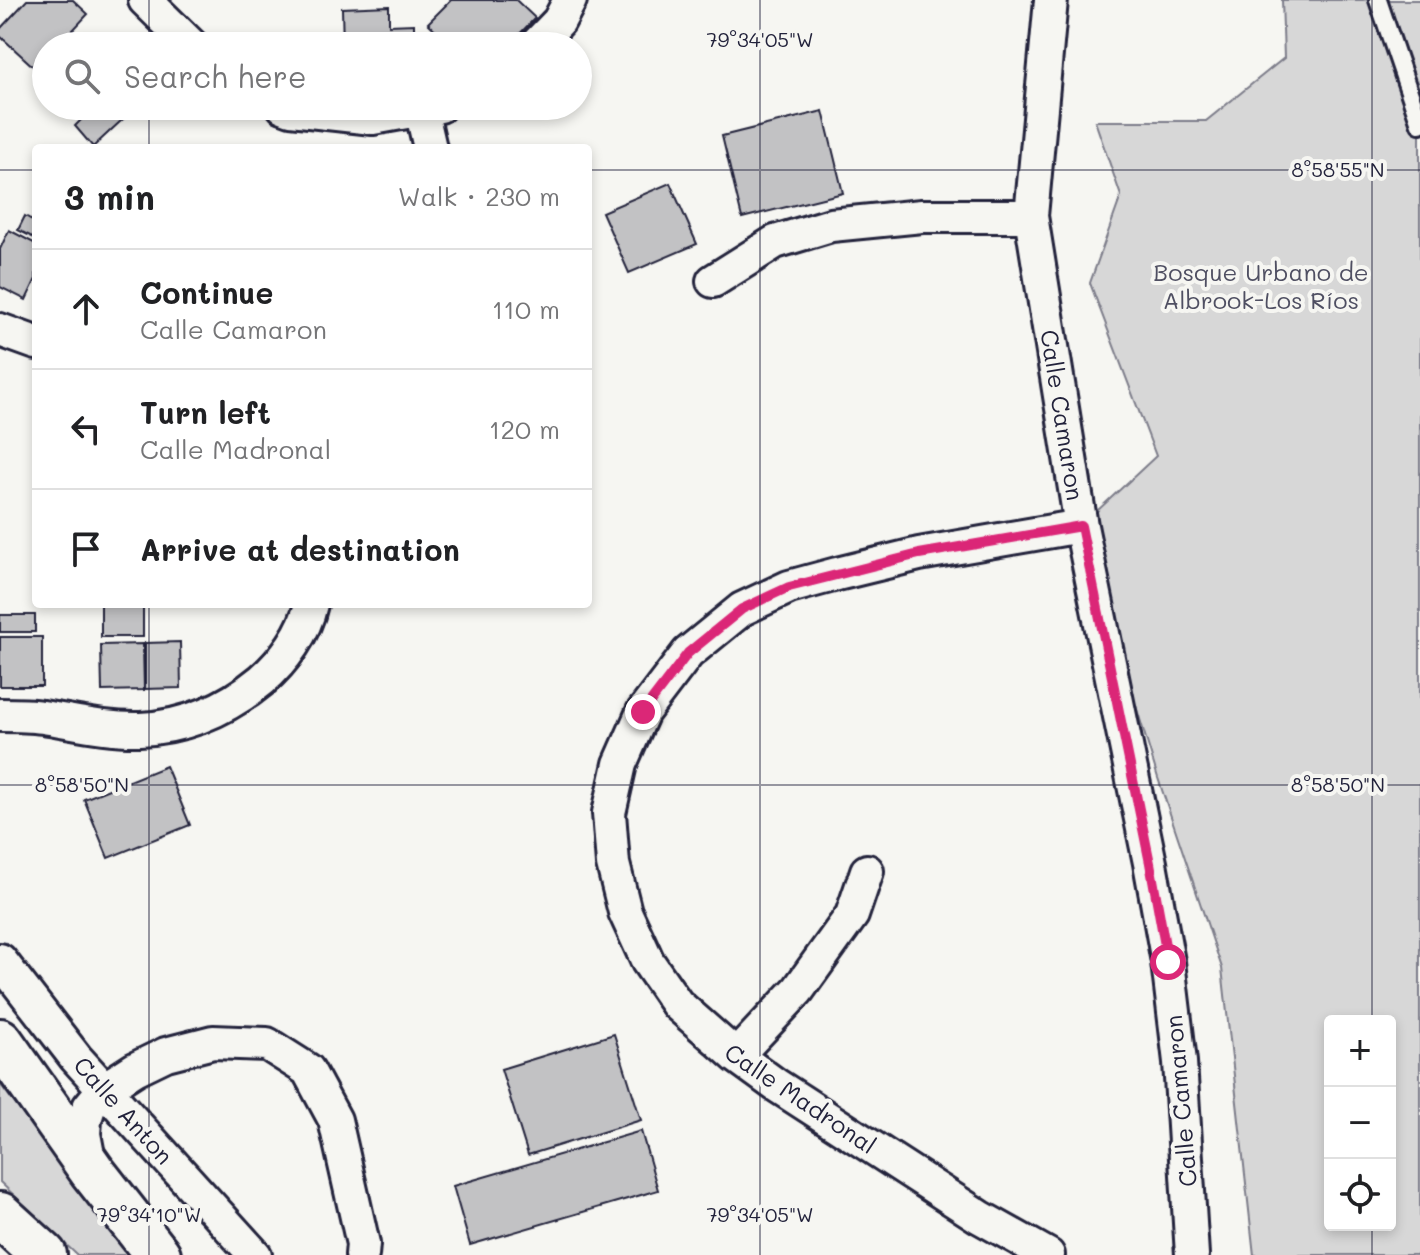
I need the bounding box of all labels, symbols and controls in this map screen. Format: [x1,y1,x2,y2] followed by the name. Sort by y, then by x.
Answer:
[706,26,814,52] text: 79°34'05"W
[32,32,592,120] search box
[60,54,104,98] icon: search
[124,56,307,96] text: Search here
[1291,156,1385,182] text: 8°58'55"N
[64,174,155,219] text: 3 min
[398,179,560,213] text: Walk · 230 m
[1153,256,1369,315] park label: Bosque Urbano de Albrook-Los Ríos
[140,272,273,312] text: Continue
[64,287,108,331] icon: ahead
[492,292,560,326] text: 110 m
[140,312,327,346] text: Calle Camaron
[1034,327,1092,503] street label: Calle Camaron
[140,392,271,432] text: Turn left
[64,407,108,451] icon: left
[489,412,560,446] text: 120 m
[140,432,331,466] text: Calle Madronal
[64,527,108,571] icon: arrive
[140,529,460,569] text: Arrive at destination
[625,694,661,730] route end
[35,771,129,797] text: 8°58'50"N
[1291,771,1385,797] text: 8°58'50"N
[1150,944,1186,980] route start
[1157,1014,1203,1188] street label: Calle Camaron
[1324,1015,1396,1231] map controls
[1324,1015,1396,1087] button: +
[719,1036,883,1160] street label: Calle Madronal
[67,1050,181,1170] street label: Calle Anton
[1324,1087,1396,1159] button: −
[1324,1159,1396,1231] button: locate
[97,1201,201,1227] text: 79°34'10"W
[706,1201,814,1227] text: 79°34'05"W

